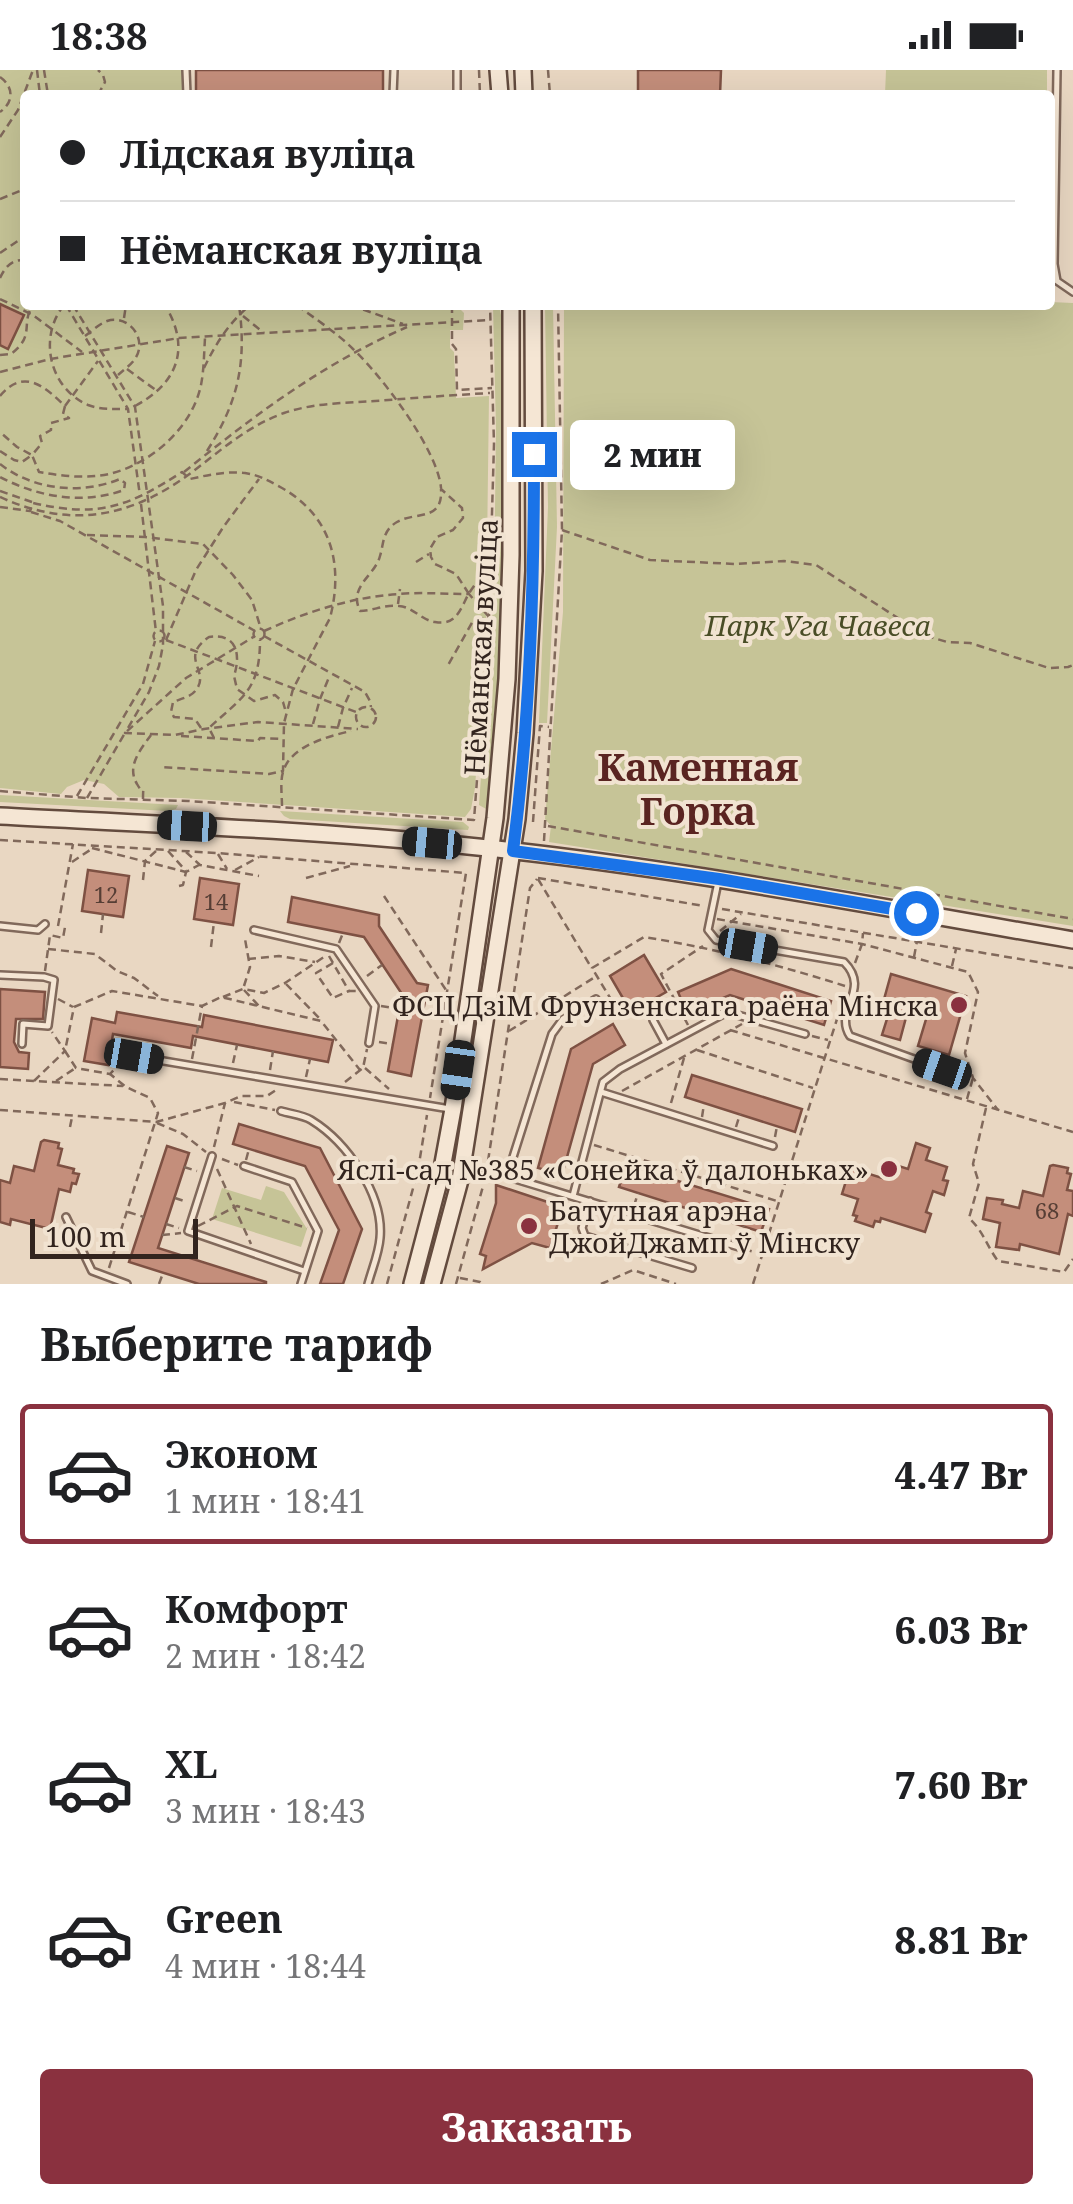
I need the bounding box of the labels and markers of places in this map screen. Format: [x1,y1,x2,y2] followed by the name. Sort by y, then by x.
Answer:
[392,986,939,1024] place label: ФСЦ ДзіМ Фрунзенскага раёна Мінска
[948,994,970,1016] marker: ФСЦ ДзіМ Фрунзенскага раёна Мінска
[336,1150,869,1188] place label: Яслі-сад №385 «Сонейка ў далоньках»
[878,1158,900,1180] marker: Яслі-сад №385 «Сонейка ў далоньках»
[549,1191,860,1261] place label: Батутная арэна ДжойДжамп ў Мінску
[518,1215,540,1237] marker: Батутная арэна ДжойДжамп ў Мінску

